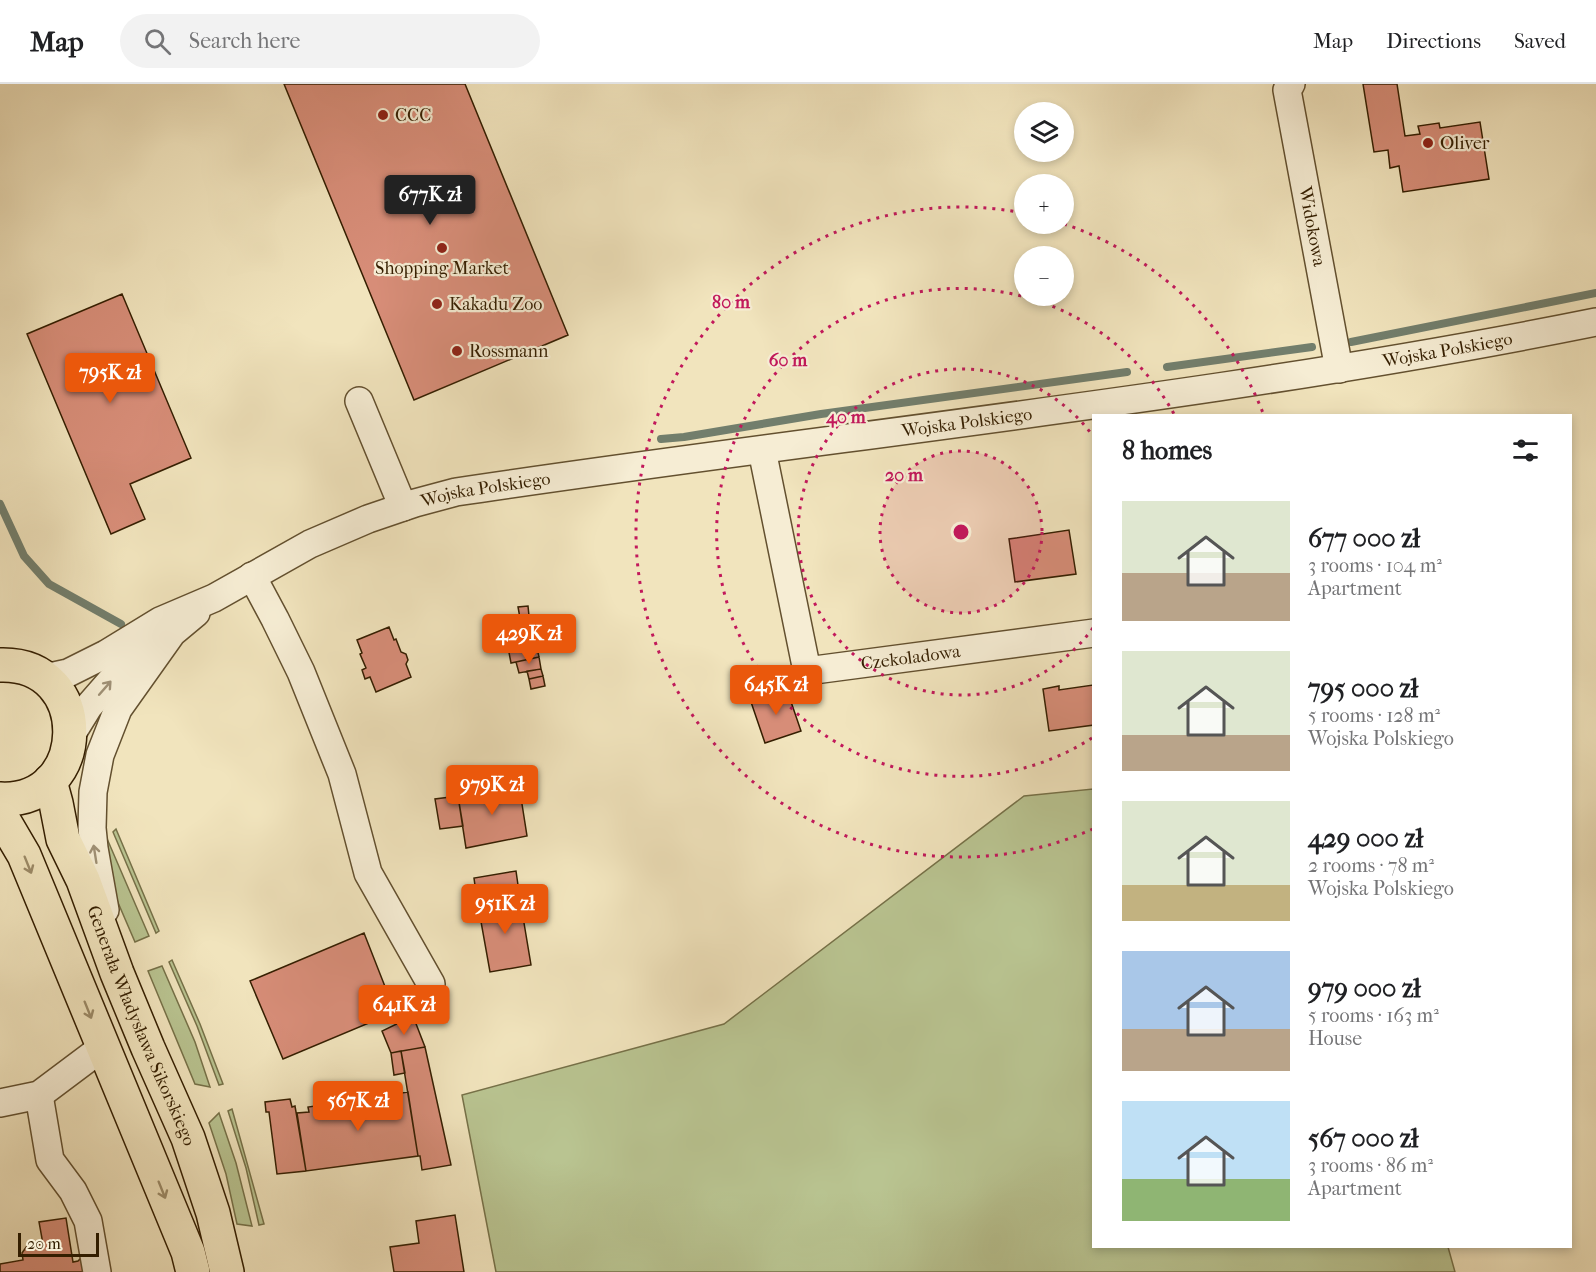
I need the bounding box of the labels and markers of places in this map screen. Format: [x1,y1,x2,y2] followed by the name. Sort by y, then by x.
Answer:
[395,105,431,126] place label: CCC
[376,108,390,122] marker: CCC
[1440,133,1490,154] place label: Oliver
[1421,136,1435,150] marker: Oliver
[375,175,485,226] pin: 677K zł
[435,241,449,255] marker: Shopping Market
[375,258,509,279] place label: Shopping Market
[449,294,542,315] place label: Kakadu Zoo
[430,297,444,311] marker: Kakadu Zoo
[469,341,549,362] place label: Rossmann
[450,344,464,358] marker: Rossmann
[55,353,165,404] pin: 795K zł
[951,522,971,542] centre of rings
[474,614,584,665] pin: 429K zł
[721,665,831,716] pin: 645K zł
[437,765,547,816] pin: 979K zł
[450,884,560,935] pin: 951K zł
[349,985,459,1036] pin: 641K zł
[303,1081,413,1132] pin: 567K zł

